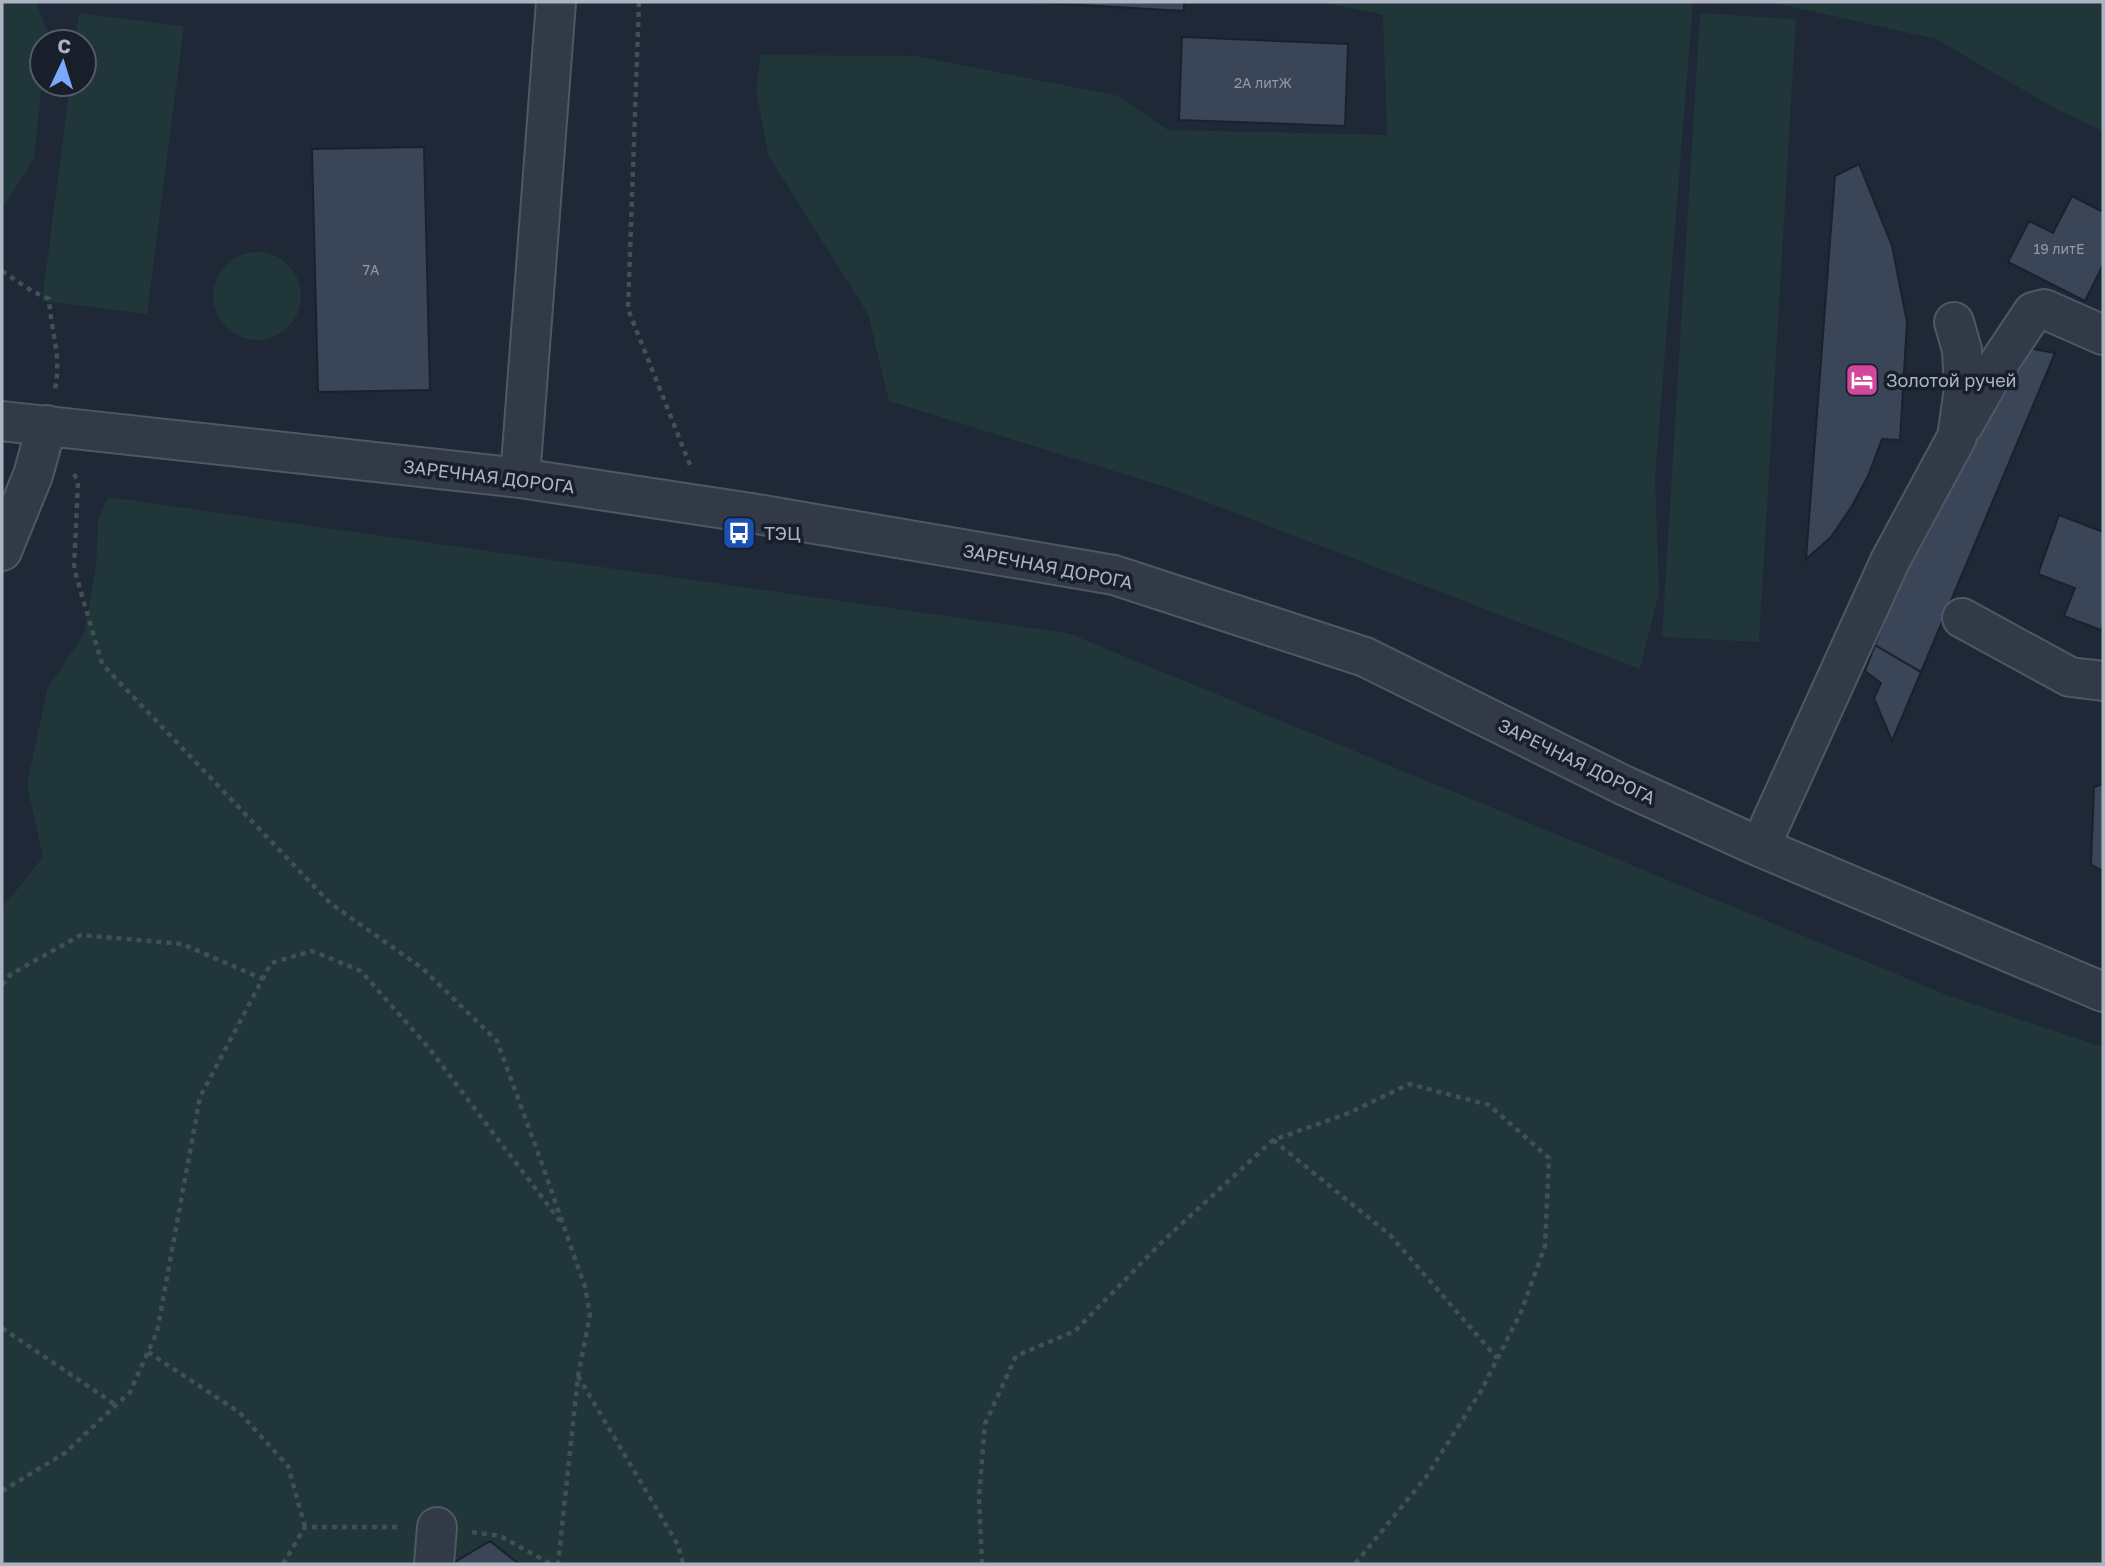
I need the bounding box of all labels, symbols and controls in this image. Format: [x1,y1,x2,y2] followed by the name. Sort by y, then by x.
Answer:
[28,28,98,98] north arrow
[57,34,72,57] text: С
[1234,74,1293,91] house number: 2А литЖ
[2034,240,2084,257] house number: 19 литЕ
[363,261,380,278] house number: 7А
[1843,361,1881,399] hotel icon: Золотой ручей
[1886,369,2017,391] place label: Золотой ручей
[402,455,576,497] street label: ЗАРЕЧНАЯ ДОРОГА
[720,514,758,552] bus stop icon: ТЭЦ
[764,522,801,544] place label: ТЭЦ
[961,539,1135,593] street label: ЗАРЕЧНАЯ ДОРОГА
[1495,713,1659,809] street label: ЗАРЕЧНАЯ ДОРОГА

